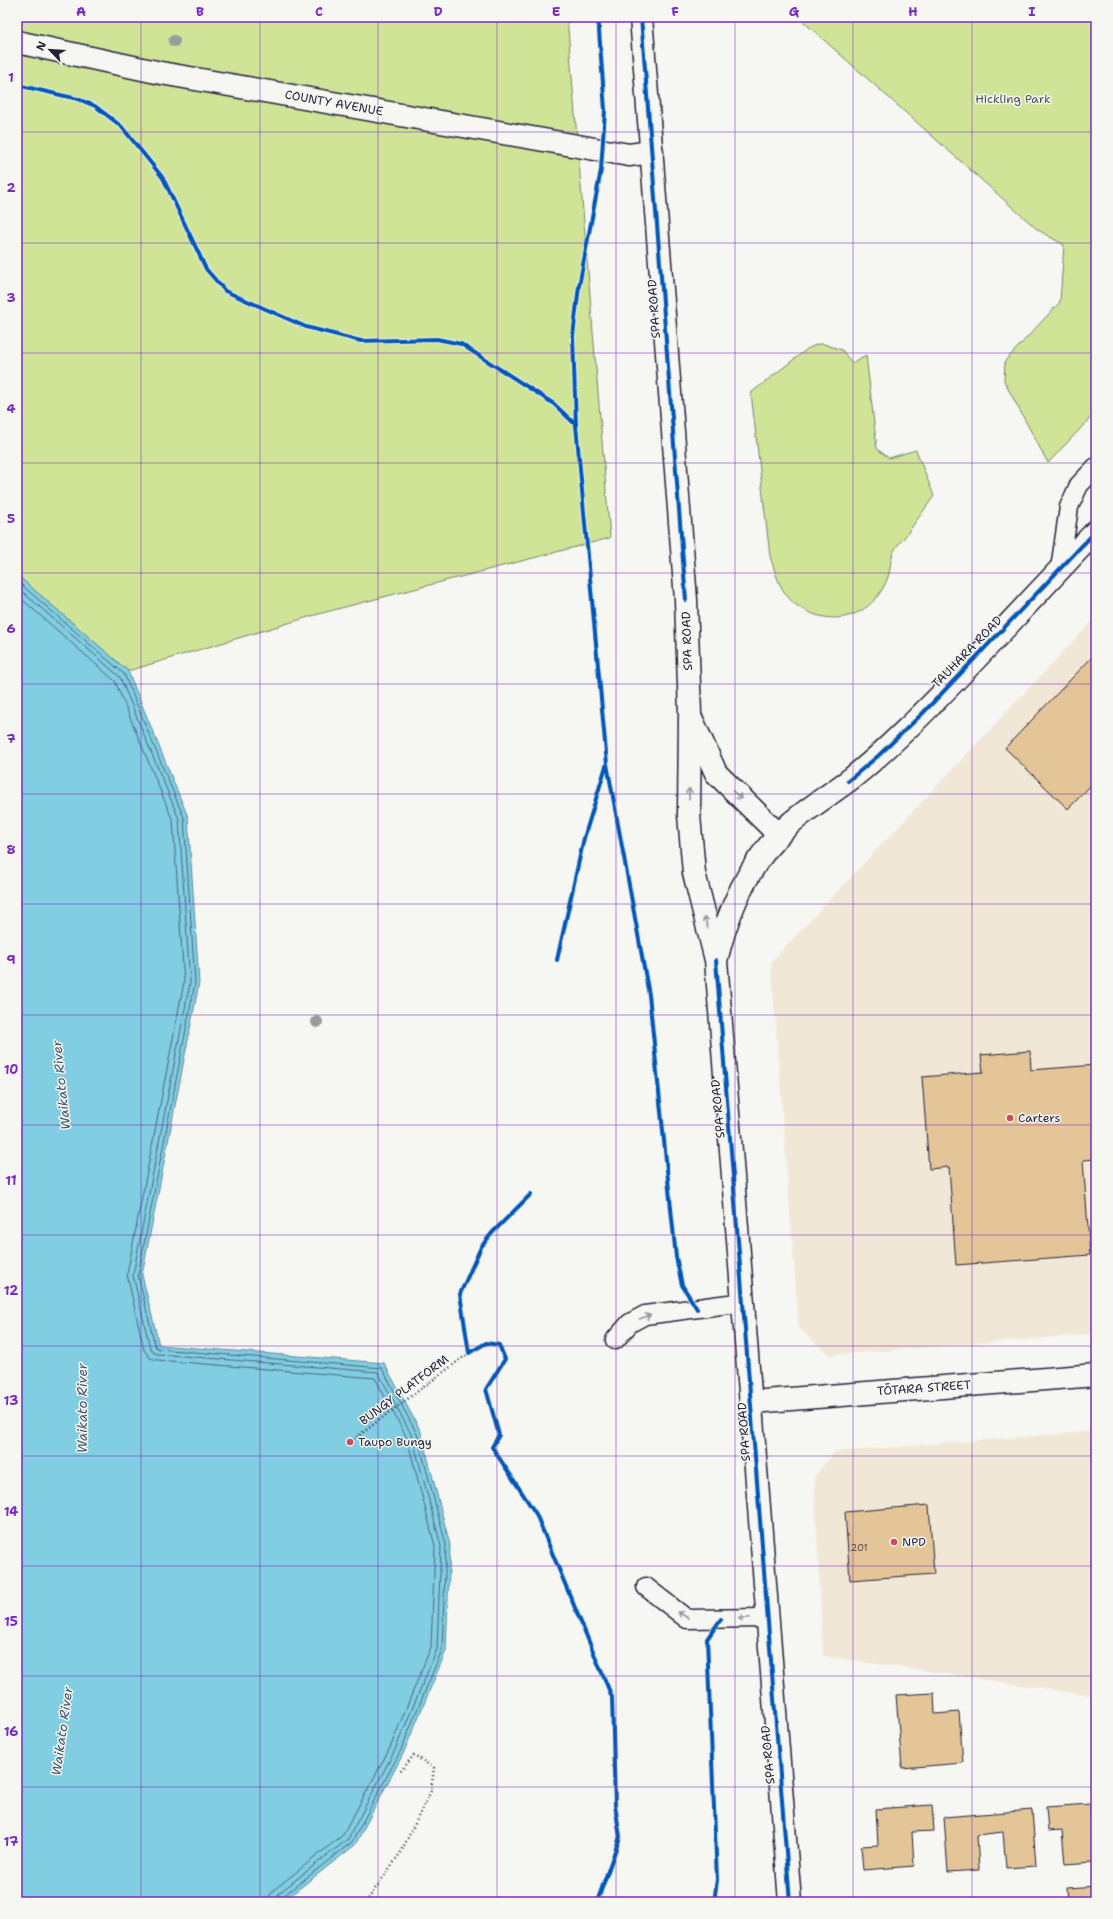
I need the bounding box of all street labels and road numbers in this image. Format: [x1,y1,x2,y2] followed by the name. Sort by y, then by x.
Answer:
[284,86,384,120] street label: COUNTY AVENUE
[644,279,664,339] street label: SPA ROAD
[678,611,696,671] street label: SPA ROAD
[928,612,1006,692] street label: TAUHARA ROAD
[707,1079,729,1139] street label: SPA ROAD
[356,1351,452,1429] street label: BUNGY PLATFORM
[876,1377,972,1399] street label: TŌTARA STREET
[734,1402,754,1462] street label: SPA ROAD
[757,1725,779,1785] street label: SPA ROAD

